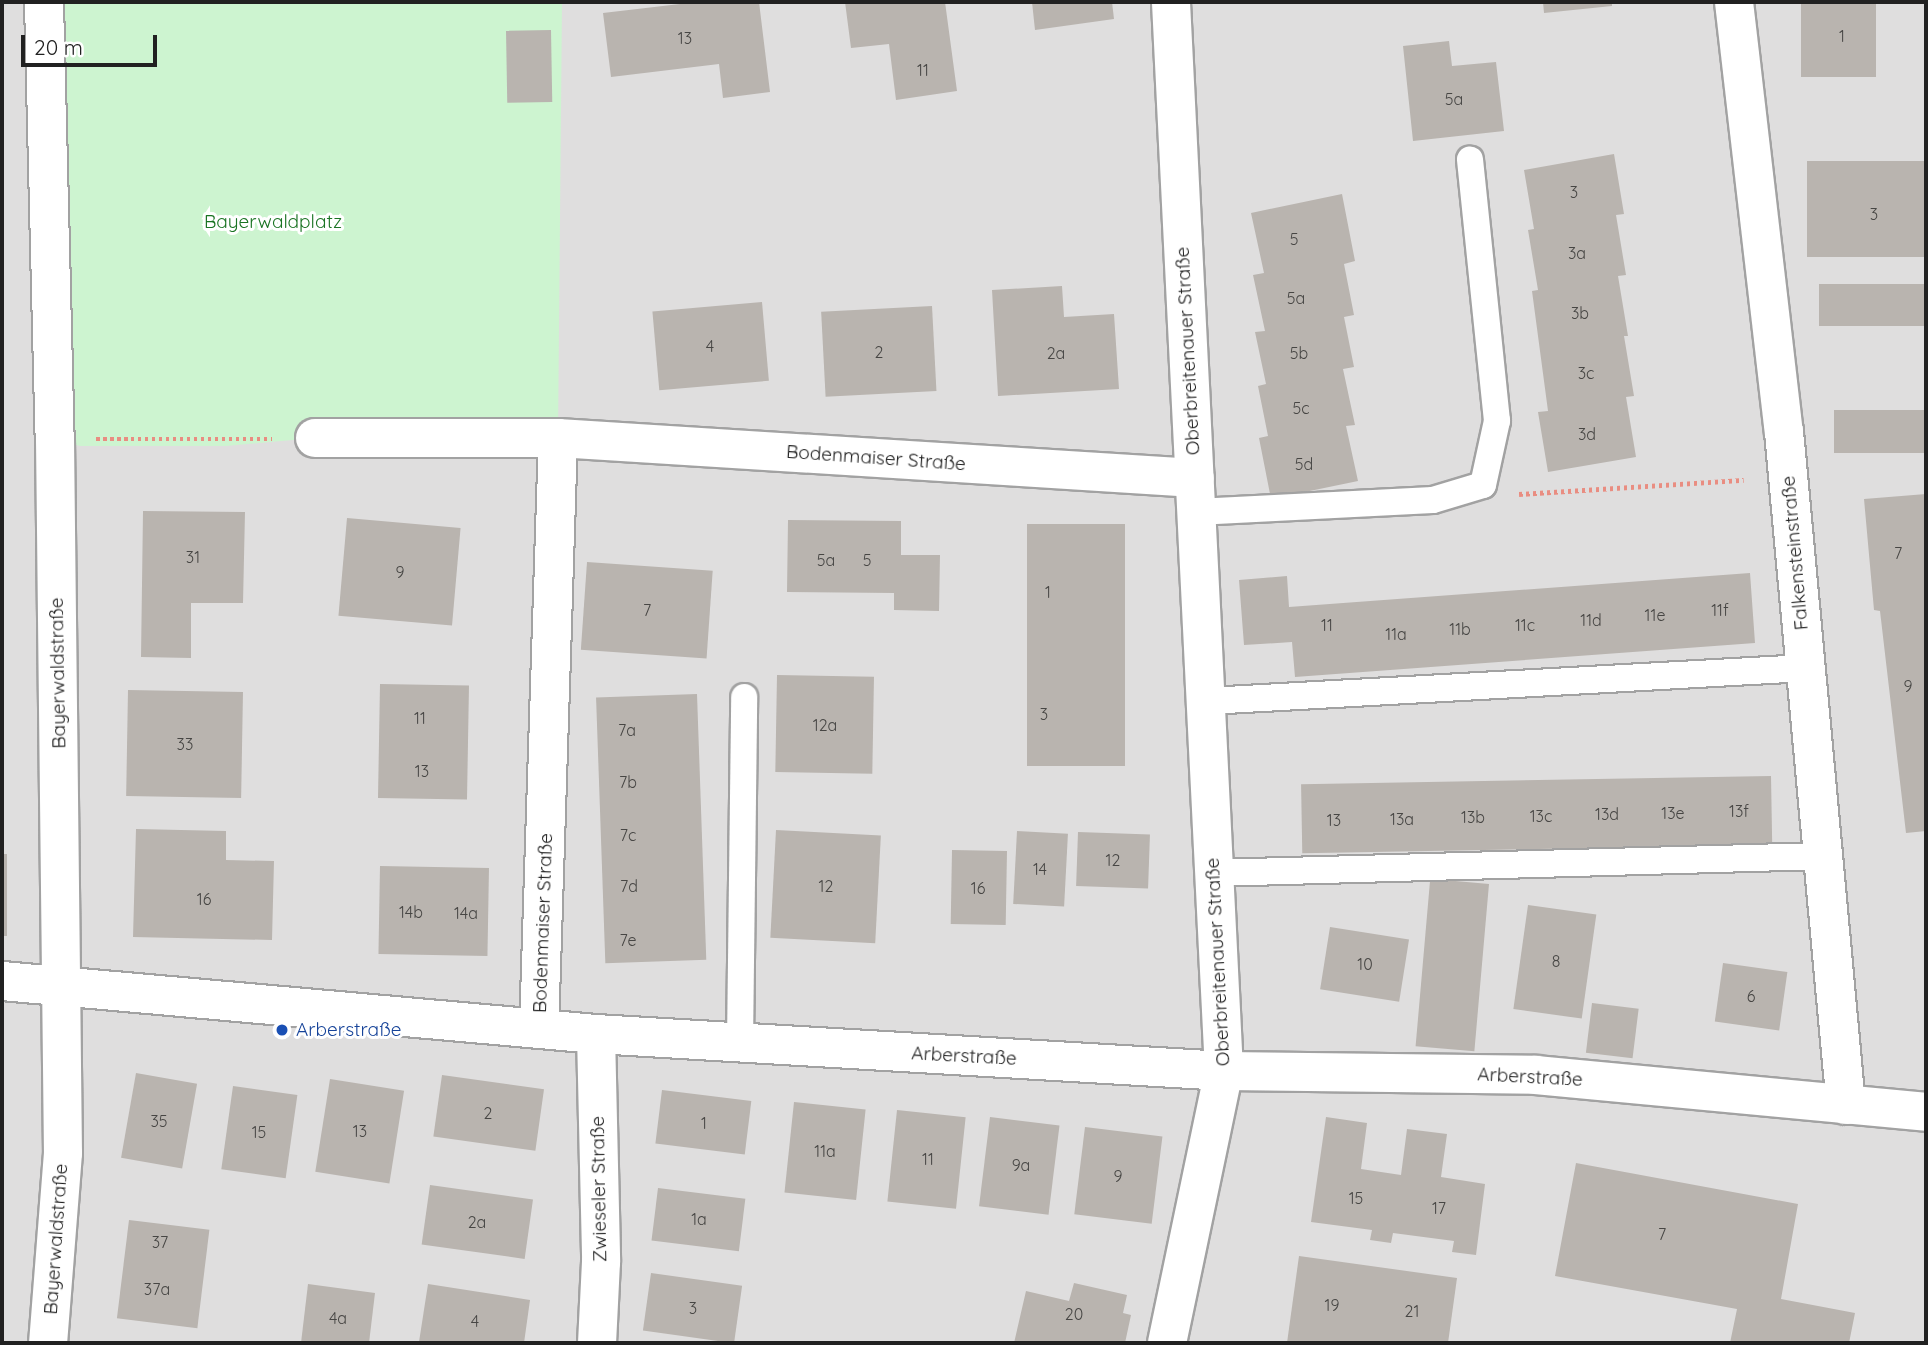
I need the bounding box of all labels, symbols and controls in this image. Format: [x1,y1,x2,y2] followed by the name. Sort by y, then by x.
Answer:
[24,21,161,65] scale bar
[1839,26,1845,46] house number: 1
[678,28,692,48] house number: 13
[34,34,83,60] text: 20 m
[917,60,929,80] house number: 11
[1445,89,1463,109] house number: 5a
[1570,182,1578,202] house number: 3
[1870,204,1878,224] house number: 3
[204,211,342,233] park label: Bayerwaldplatz
[1290,229,1298,249] house number: 5
[1568,243,1586,263] house number: 3a
[1171,246,1205,456] street label: Oberbreitenauer Straße
[1287,288,1305,308] house number: 5a
[1571,303,1589,323] house number: 3b
[706,336,714,356] house number: 4
[875,342,883,362] house number: 2
[1047,343,1065,363] house number: 2a
[1290,343,1308,363] house number: 5b
[1578,363,1594,383] house number: 3c
[1292,398,1310,418] house number: 5c
[1578,424,1596,444] house number: 3d
[785,440,967,476] street label: Bodenmaiser Straße
[1295,454,1313,474] house number: 5d
[1777,475,1813,631] street label: Falkensteinstraße
[1894,543,1902,563] house number: 7
[186,547,200,567] house number: 31
[817,550,835,570] house number: 5a
[863,550,871,570] house number: 5
[396,562,404,582] house number: 9
[1045,582,1051,602] house number: 1
[45,597,71,749] street label: Bayerwaldstraße
[643,600,651,620] house number: 7
[1711,600,1729,620] house number: 11f
[1645,605,1665,625] house number: 11e
[1580,610,1602,630] house number: 11d
[1321,615,1333,635] house number: 11
[1515,615,1535,635] house number: 11c
[1449,619,1471,639] house number: 11b
[1385,624,1407,644] house number: 11a
[1904,676,1912,696] house number: 9
[1040,704,1048,724] house number: 3
[414,708,426,728] house number: 11
[813,715,837,735] house number: 12a
[618,720,636,740] house number: 7a
[177,734,193,754] house number: 33
[415,761,429,781] house number: 13
[619,772,637,792] house number: 7b
[1729,801,1749,821] house number: 13f
[1661,803,1685,823] house number: 13e
[1595,804,1619,824] house number: 13d
[1530,806,1552,826] house number: 13c
[1461,807,1485,827] house number: 13b
[1390,809,1414,829] house number: 13a
[1327,810,1341,830] house number: 13
[620,825,636,845] house number: 7c
[528,833,558,1013] street label: Bodenmaiser Straße
[1106,850,1120,870] house number: 12
[1201,857,1235,1067] street label: Oberbreitenauer Straße
[1033,859,1047,879] house number: 14
[620,876,638,896] house number: 7d
[819,876,833,896] house number: 12
[971,878,985,898] house number: 16
[197,889,211,909] house number: 16
[399,902,423,922] house number: 14b
[454,903,478,923] house number: 14a
[619,930,637,950] house number: 7e
[1552,951,1560,971] house number: 8
[1357,954,1373,974] house number: 10
[1747,986,1755,1006] house number: 6
[296,1019,401,1041] place label: Arberstraße
[274,1022,290,1038] marker: Arberstraße
[911,1042,1017,1070] street label: Arberstraße
[1477,1063,1583,1091] street label: Arberstraße
[484,1103,492,1123] house number: 2
[150,1111,168,1131] house number: 35
[701,1113,707,1133] house number: 1
[586,1116,612,1262] street label: Zwieseler Straße
[353,1121,367,1141] house number: 13
[252,1122,266,1142] house number: 15
[814,1141,836,1161] house number: 11a
[922,1149,934,1169] house number: 11
[1012,1155,1030,1175] house number: 9a
[39,1163,73,1315] street label: Bayerwaldstraße
[1114,1166,1122,1186] house number: 9
[1349,1188,1363,1208] house number: 15
[1432,1198,1446,1218] house number: 17
[691,1209,707,1229] house number: 1a
[468,1212,486,1232] house number: 2a
[1658,1224,1666,1244] house number: 7
[152,1232,168,1252] house number: 37
[144,1279,170,1299] house number: 37a
[1325,1295,1339,1315] house number: 19
[689,1298,697,1318] house number: 3
[1405,1301,1419,1321] house number: 21
[1065,1304,1083,1324] house number: 20
[329,1308,347,1328] house number: 4a
[471,1311,479,1331] house number: 4

